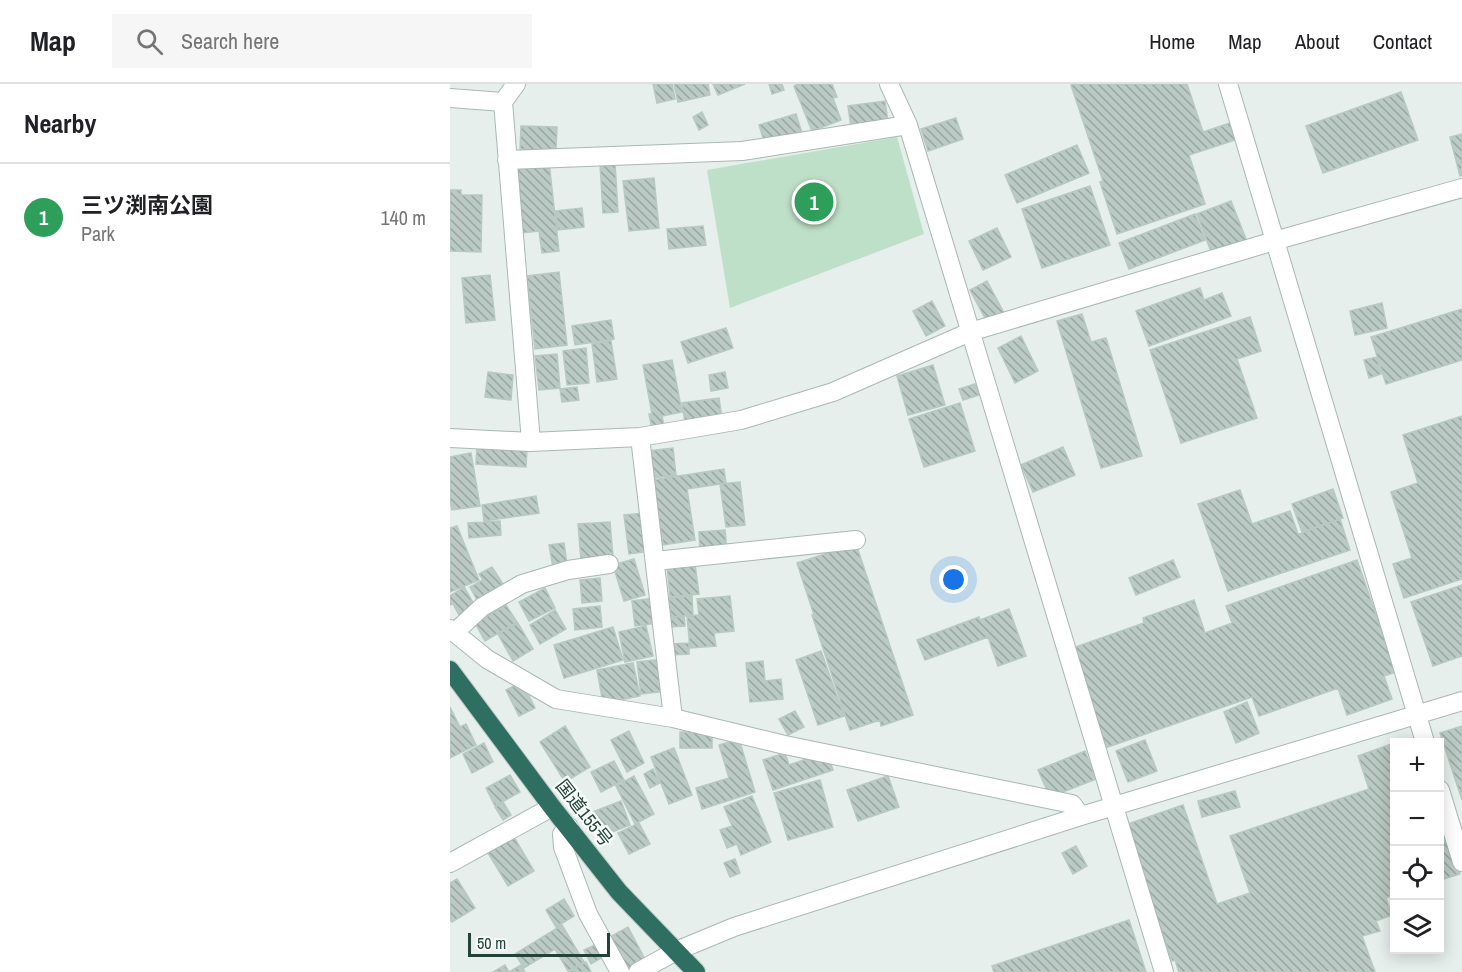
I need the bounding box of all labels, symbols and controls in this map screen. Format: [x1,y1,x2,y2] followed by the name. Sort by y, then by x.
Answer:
[112,14,532,68] search box
[30,22,76,60] text: Map
[133,25,166,58] icon: search
[181,26,279,56] text: Search here
[1149,27,1195,56] text: Home
[1228,27,1262,56] text: Map
[1295,27,1340,56] text: About
[1373,27,1432,56] text: Contact
[24,106,96,141] text: Nearby
[794,180,834,224] pin: 1
[81,190,213,220] text: 三ツ渕南公園
[39,204,48,231] text: 1
[380,204,426,231] text: 140 m
[81,220,115,247] text: Park
[939,565,968,594] your location
[1390,738,1444,954] map controls
[1390,738,1444,792] button: +
[550,774,618,851] street label: 国道155号
[1390,792,1444,846] button: −
[1390,846,1444,900] button: locate
[1390,900,1444,954] button: layers
[468,930,610,958] scale bar
[477,932,506,954] text: 50 m

